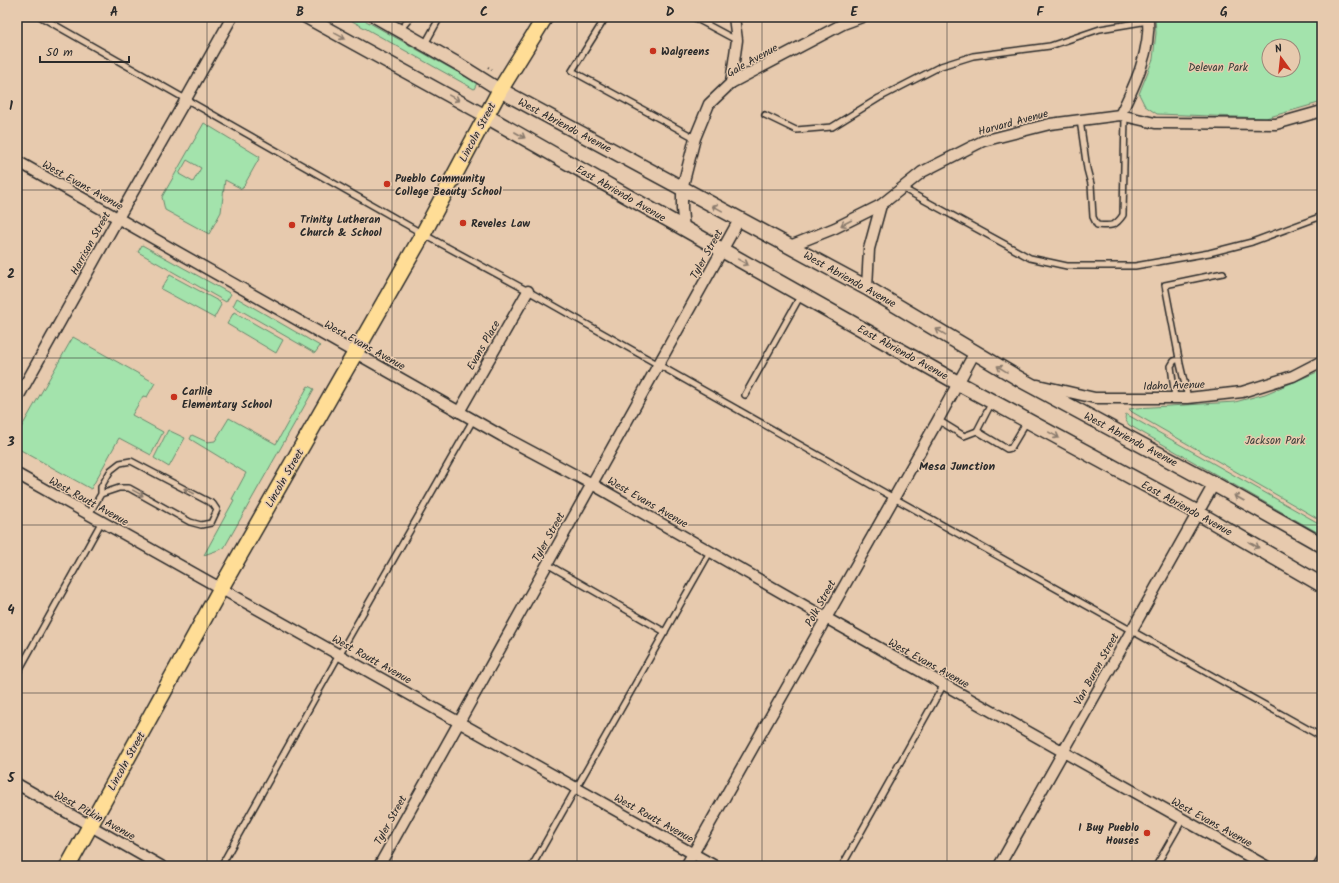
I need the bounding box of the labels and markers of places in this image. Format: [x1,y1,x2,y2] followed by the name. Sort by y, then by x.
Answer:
[661,43,710,61] place label: Walgreens
[648,46,658,56] marker: Walgreens
[395,170,502,201] place label: Pueblo Community College Beauty School
[382,179,392,189] marker: Pueblo Community College Beauty School
[300,211,382,242] place label: Trinity Lutheran Church & School
[471,215,530,233] place label: Reveles Law
[458,218,468,228] marker: Reveles Law
[287,220,297,230] marker: Trinity Lutheran Church & School
[182,383,272,414] place label: Carlile Elementary School
[169,392,179,402] marker: Carlile Elementary School
[1078,819,1140,850] place label: I Buy Pueblo Houses
[1142,828,1152,838] marker: I Buy Pueblo Houses

